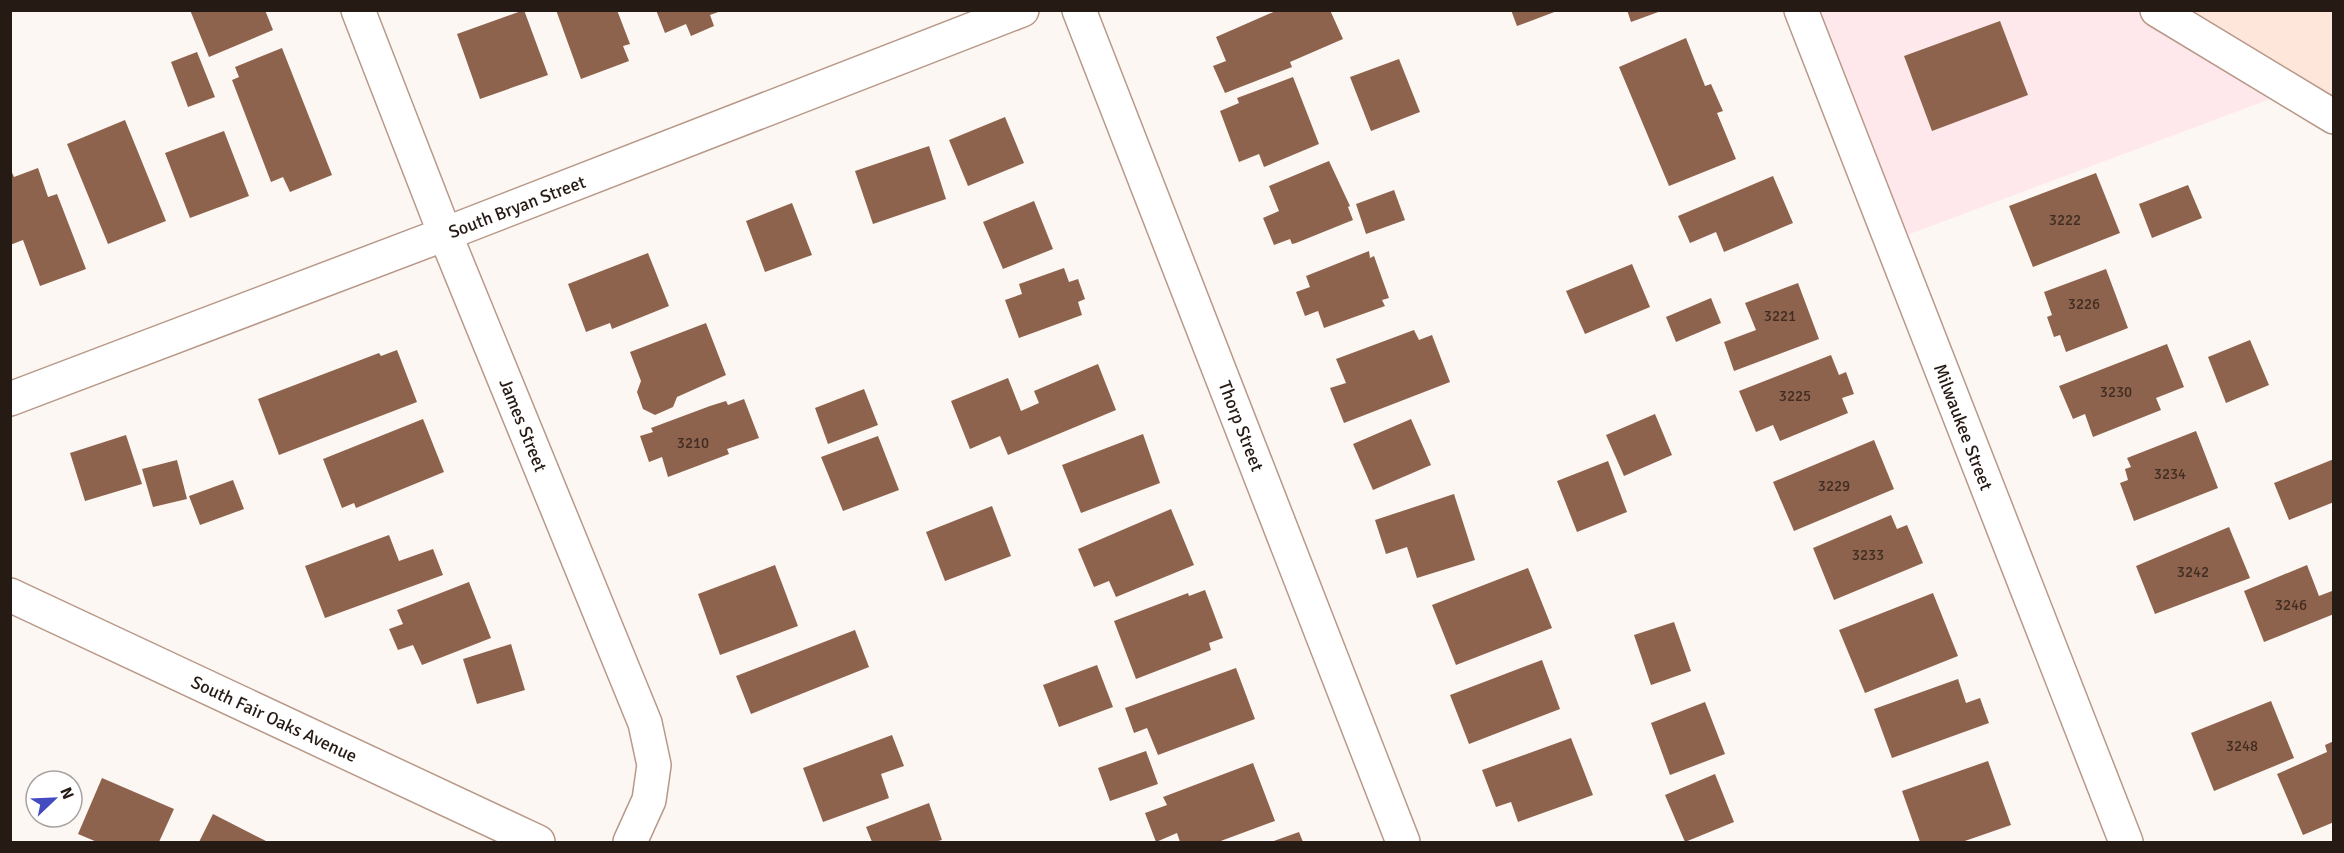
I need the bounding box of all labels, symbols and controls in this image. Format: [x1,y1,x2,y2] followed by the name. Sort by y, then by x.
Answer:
[445,171,589,243] street label: South Bryan Street
[2049,211,2081,229] house number: 3222
[2068,295,2100,313] house number: 3226
[1764,307,1796,325] house number: 3221
[1929,361,1997,493] street label: Milwaukee Street
[494,375,552,475] street label: James Street
[1214,378,1268,474] street label: Thorp Street
[2100,383,2132,401] house number: 3230
[1779,387,1811,405] house number: 3225
[677,434,709,452] house number: 3210
[2154,465,2186,483] house number: 3234
[1818,477,1850,495] house number: 3229
[1852,546,1884,564] house number: 3233
[2177,563,2209,581] house number: 3242
[2275,596,2307,614] house number: 3246
[188,671,360,767] street label: South Fair Oaks Avenue
[2226,737,2258,755] house number: 3248
[24,769,84,829] north arrow
[56,784,78,803] text: N

